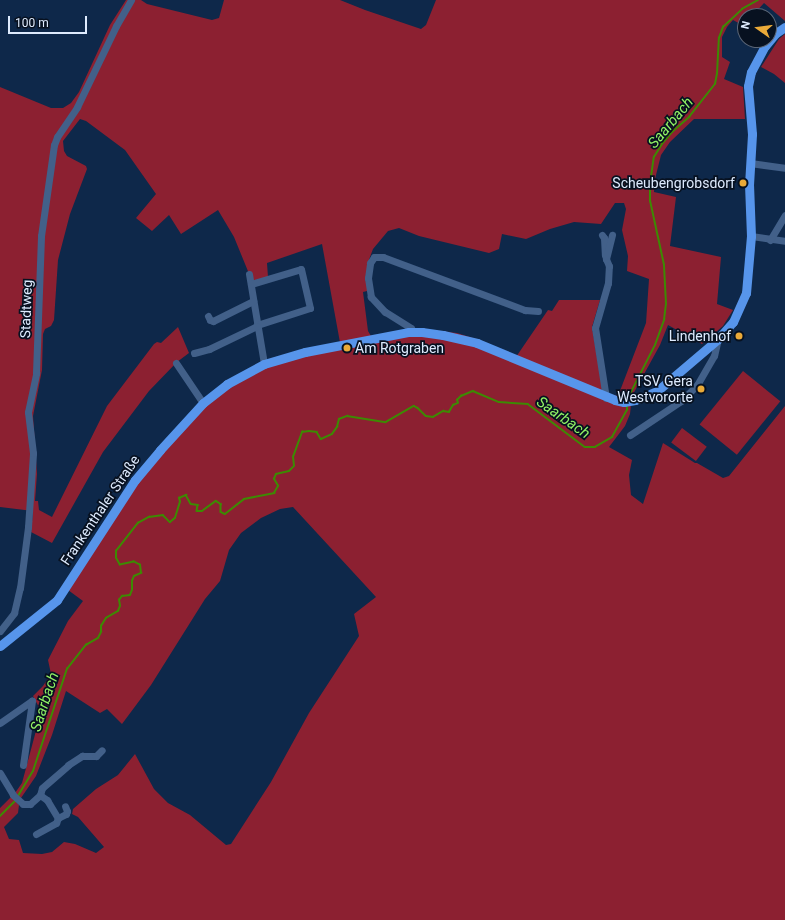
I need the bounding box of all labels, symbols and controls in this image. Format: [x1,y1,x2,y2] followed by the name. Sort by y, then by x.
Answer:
[10,8,89,34] scale bar
[737,8,777,48] north arrow
[15,16,49,30] text: 100 m
[739,20,753,31] text: N
[644,94,698,152] water label: Saarbach
[612,175,735,191] place label: Scheubengrobsdorf
[738,178,748,188] marker: Scheubengrobsdorf
[17,279,35,339] street label: Stadtweg
[669,328,731,344] place label: Lindenhof
[734,331,744,341] marker: Lindenhof
[355,340,444,356] place label: Am Rotgraben
[342,343,352,353] marker: Am Rotgraben
[617,373,693,406] place label: TSV Gera Westvororte
[696,384,706,394] marker: TSV Gera Westvororte
[533,393,593,443] water label: Saarbach
[57,452,143,568] street label: Frankenthaler Straße
[27,670,63,734] water label: Saarbach

